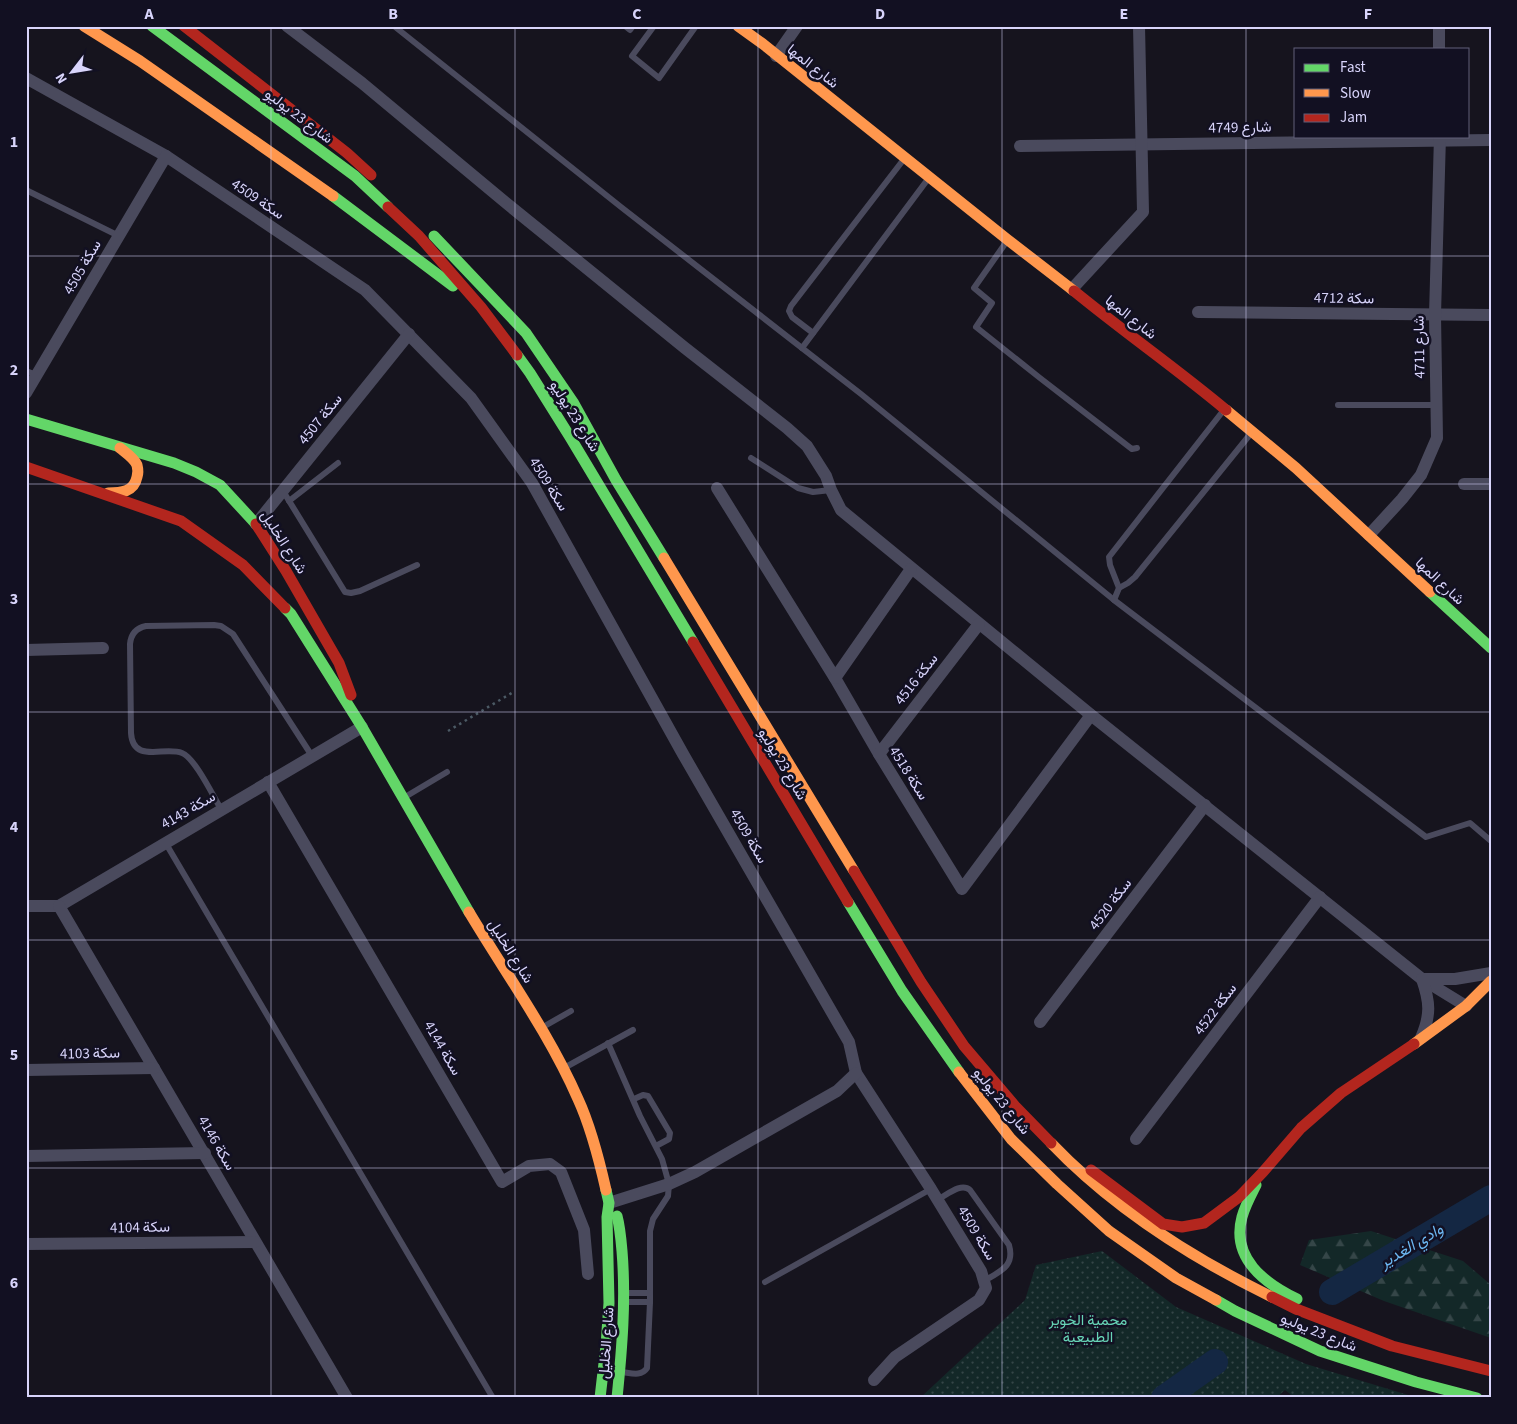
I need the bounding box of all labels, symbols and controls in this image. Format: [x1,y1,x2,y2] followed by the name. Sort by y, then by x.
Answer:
[143,3,154,25] text: A
[388,3,398,25] text: B
[632,3,642,25] text: C
[875,3,885,25] text: D
[1120,3,1128,25] text: E
[1364,3,1372,25] text: F
[782,39,843,94] street label: شارع المها
[48,48,98,98] north arrow
[1294,48,1470,138] legend
[1340,57,1366,78] text: Fast
[51,69,73,87] text: N
[1340,83,1371,104] text: Slow
[260,84,337,149] street label: شارع 23 يوليو
[1340,107,1367,128] text: Jam
[1208,116,1272,139] street label: 4749 شارع
[10,131,18,153] text: 1
[227,174,289,225] street label: سكة 4509
[58,236,107,299] street label: سكة 4505
[1314,287,1374,310] street label: سكة 4712
[1100,290,1161,345] street label: شارع المها
[1408,315,1431,379] street label: 4711 شارع
[10,359,18,381] text: 2
[544,377,605,456] street label: شارع 23 يوليو
[293,389,348,449] street label: سكة 4507
[524,453,573,515] street label: سكة 4509
[255,506,312,578] street label: شارع الخليل
[1410,553,1469,610] street label: شارع المها
[10,588,18,610] text: 3
[890,649,943,709] street label: سكة 4516
[753,724,812,804] street label: شارع 23 يوليو
[884,742,933,804] street label: سكة 4518
[157,786,220,835] street label: سكة 4143
[724,805,773,868] street label: سكة 4509
[10,816,19,838] text: 4
[1084,874,1137,935] street label: سكة 4520
[483,915,539,987] street label: شارع الخليل
[1189,979,1242,1040] street label: سكة 4522
[418,1017,467,1080] street label: سكة 4144
[60,1042,120,1065] street label: سكة 4103
[10,1044,18,1066] text: 5
[968,1063,1035,1139] street label: شارع 23 يوليو
[192,1112,241,1175] street label: سكة 4146
[952,1202,1001,1265] street label: سكة 4509
[110,1216,170,1239] street label: سكة 4104
[1375,1218,1448,1276] water label: وادي الغدير
[10,1272,18,1294] text: 6
[594,1306,619,1380] street label: شارع الخليل
[1278,1308,1360,1357] street label: شارع 23 يوليو
[1048,1310,1127,1348] park label: محمية الخوير الطبيعية

